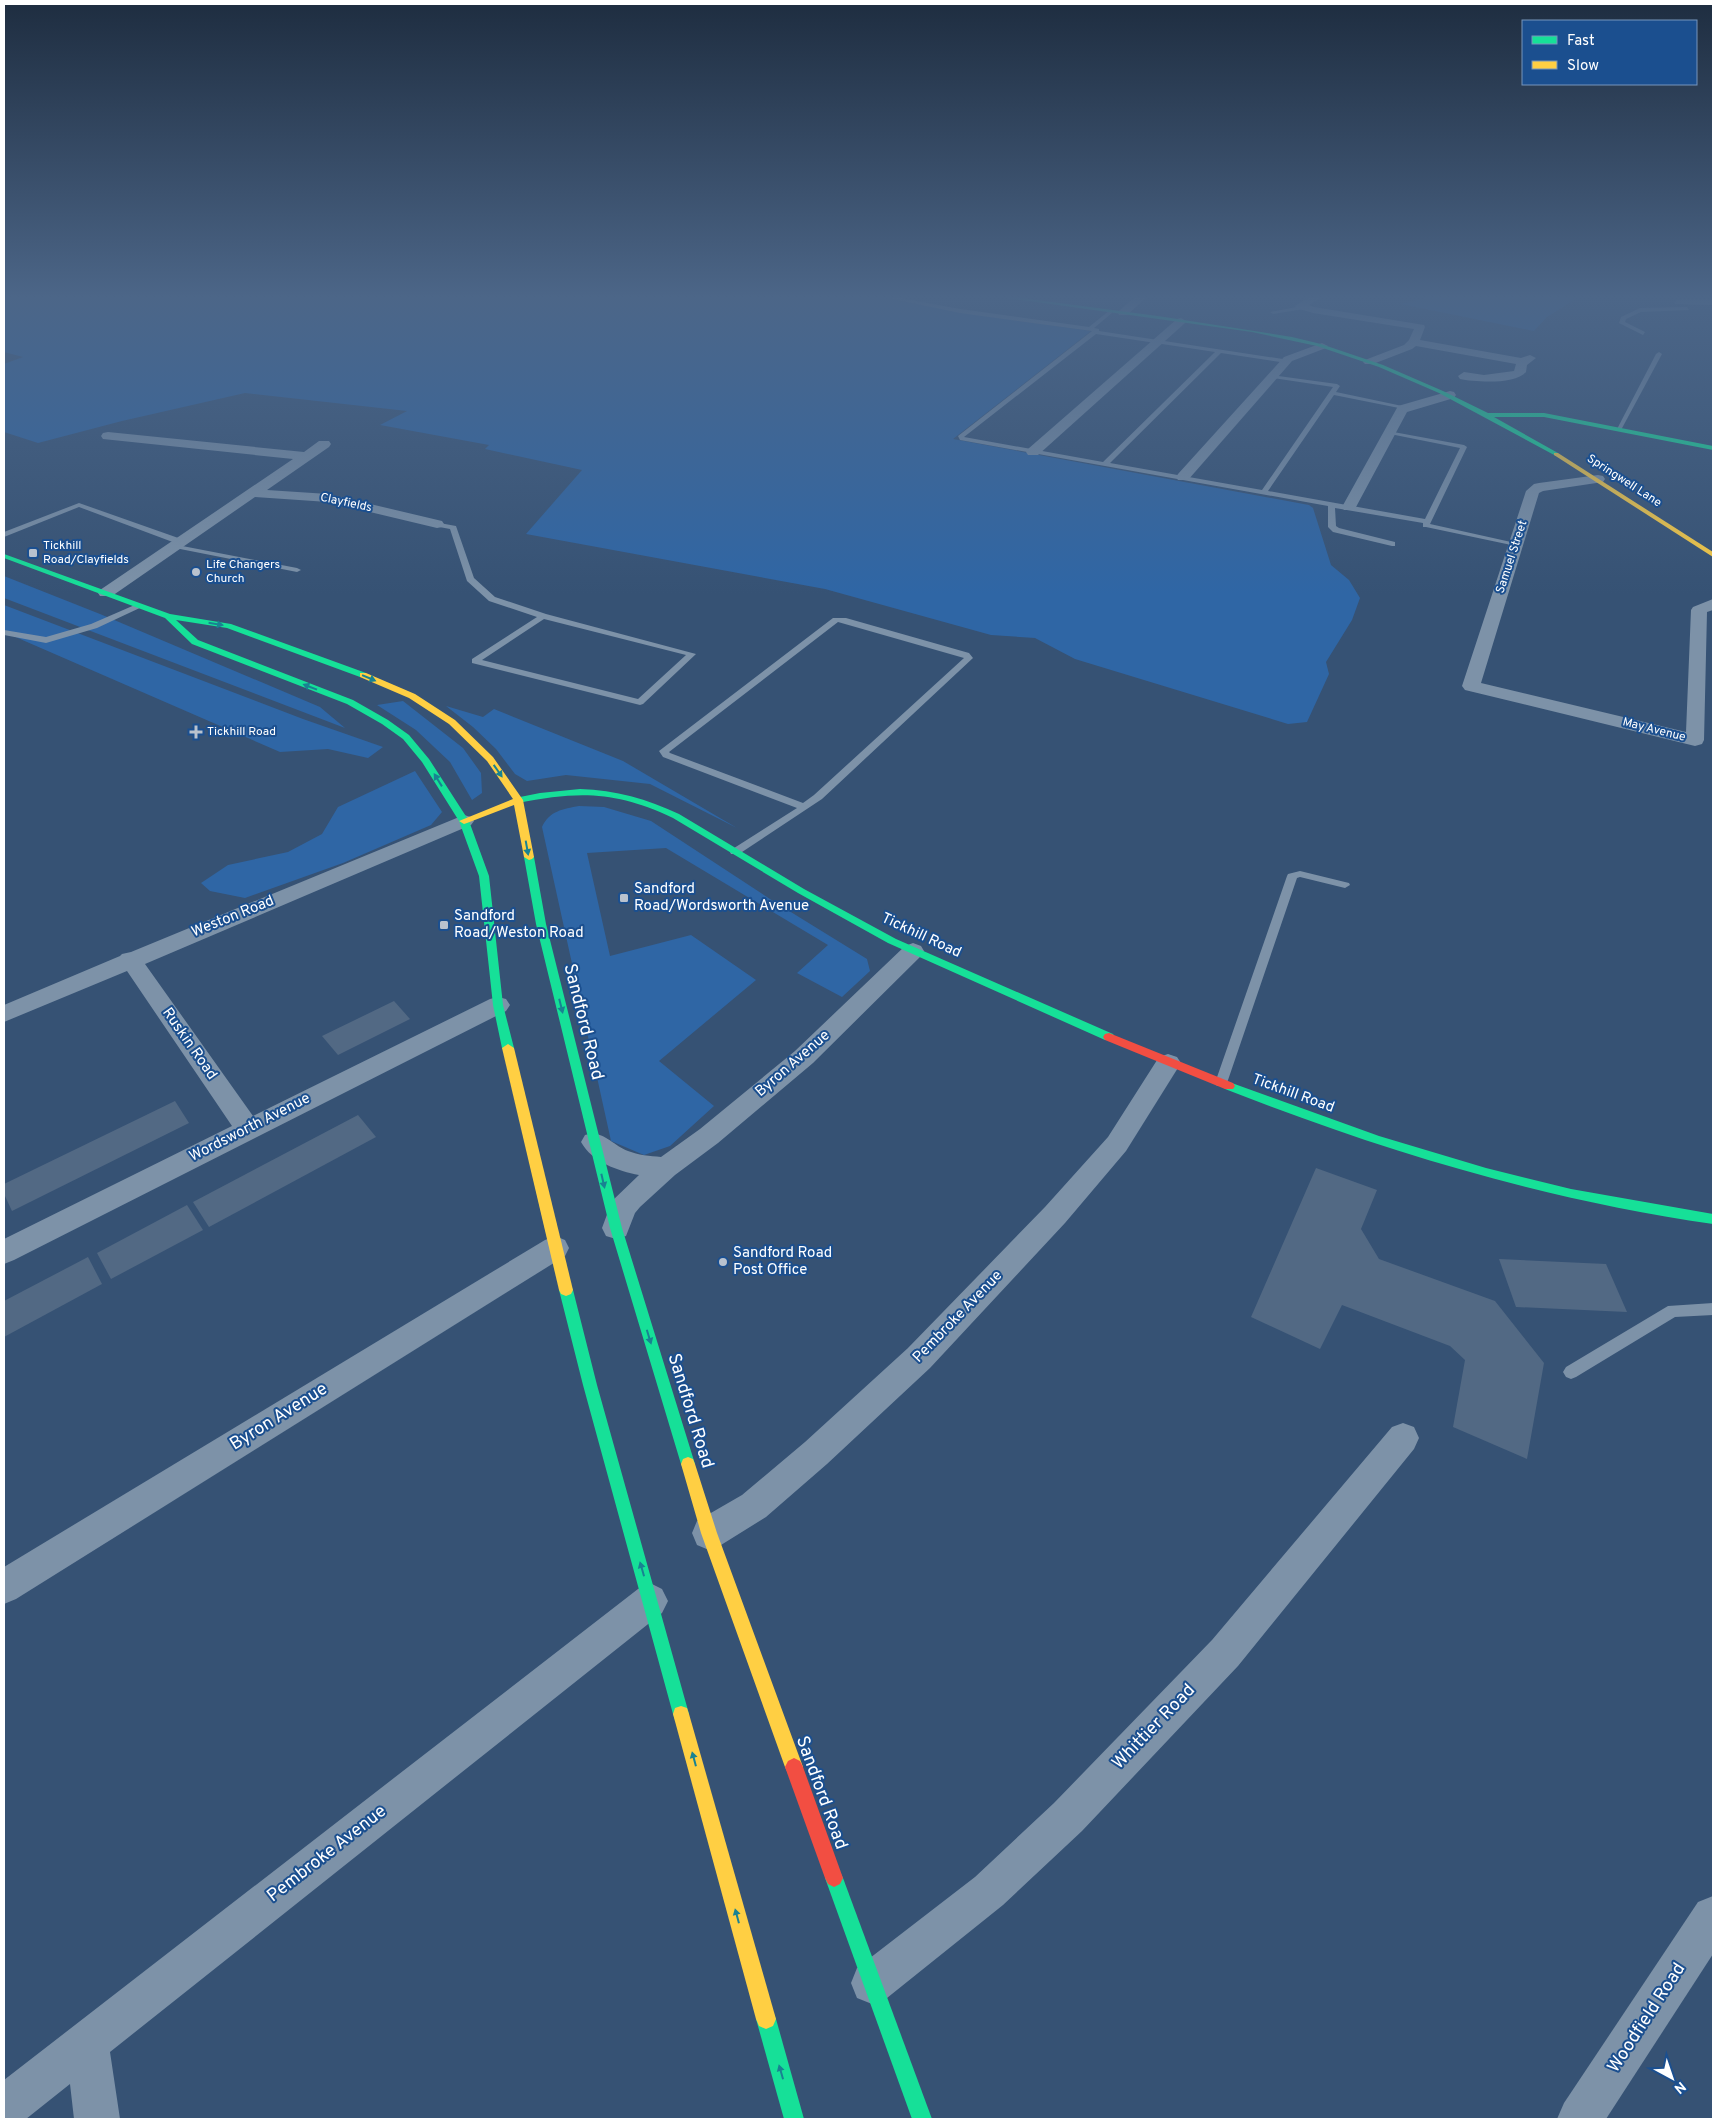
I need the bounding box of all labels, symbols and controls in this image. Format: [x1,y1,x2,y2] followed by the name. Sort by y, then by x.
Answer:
[1522,20,1697,85] legend
[1567,32,1595,51] text: Fast
[1567,57,1599,76] text: Slow
[1584,451,1664,511] street label: Springwell Lane
[319,490,373,516] street label: Clayfields
[1493,518,1531,596] street label: Samuel Street
[43,538,129,568] place label: Tickhill Road/Clayfields
[27,547,39,559] marker: Tickhill Road/Clayfields
[206,557,280,587] place label: Life Changers Church
[190,566,202,578] marker: Life Changers Church
[208,620,224,628] one-way arrow
[362,674,377,682] one-way arrow
[302,683,317,691] one-way arrow
[1621,714,1687,746] street label: May Avenue
[207,724,276,740] place label: Tickhill Road
[189,725,203,739] marker: Tickhill Road
[493,765,503,778] one-way arrow
[433,773,443,787] one-way arrow
[524,840,532,856] one-way arrow
[634,880,809,916] place label: Sandford Road/Wordsworth Avenue
[189,892,277,942] street label: Weston Road
[618,892,630,904] marker: Sandford Road/Wordsworth Avenue
[454,907,584,943] place label: Sandford Road/Weston Road
[878,909,964,963] street label: Tickhill Road
[438,919,450,931] marker: Sandford Road/Weston Road
[557,961,609,1083] street label: Sandford Road
[557,999,565,1014] one-way arrow
[157,1004,221,1084] street label: Ruskin Road
[752,1026,834,1102] street label: Byron Avenue
[1249,1070,1337,1118] street label: Tickhill Road
[186,1089,314,1167] street label: Wordsworth Avenue
[599,1174,607,1189] one-way arrow
[733,1244,832,1280] place label: Sandford Road Post Office
[717,1256,729,1268] marker: Sandford Road Post Office
[909,1267,1007,1367] street label: Pembroke Avenue
[646,1330,654,1345] one-way arrow
[662,1351,718,1471] street label: Sandford Road
[226,1378,332,1456] street label: Byron Avenue
[637,1561,645,1576] one-way arrow
[1107,1679,1201,1775] street label: Whittier Road
[790,1733,852,1853] street label: Sandford Road
[690,1752,698,1767] one-way arrow
[263,1800,391,1908] street label: Pembroke Avenue
[733,1908,741,1923] one-way arrow
[1603,1959,1691,2077] street label: Woodfield Road
[1647,2053,1697,2103] north arrow
[777,2065,785,2080] one-way arrow
[1670,2077,1689,2097] text: N

